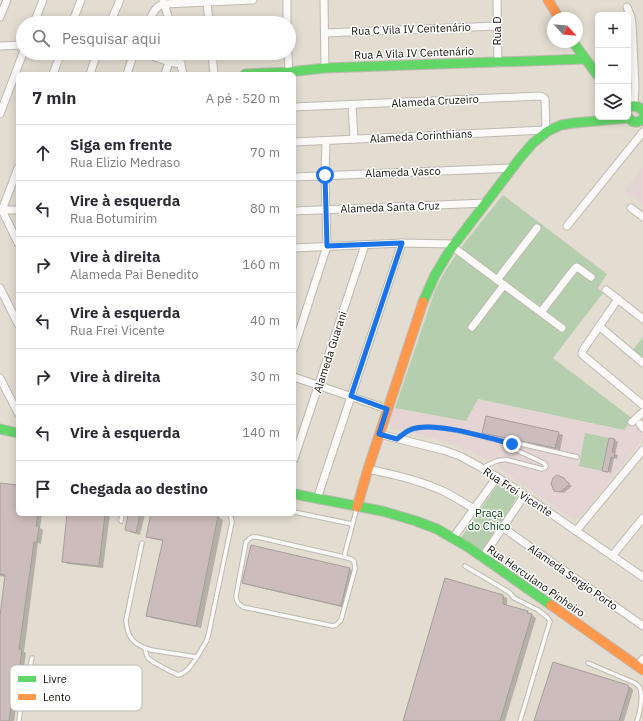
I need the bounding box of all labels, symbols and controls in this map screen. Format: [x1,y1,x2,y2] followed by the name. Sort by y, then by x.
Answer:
[547,12,583,48] north arrow
[595,12,631,120] map controls
[595,12,631,48] button: +
[16,16,296,60] search box
[490,16,504,46] street label: Rua D
[351,20,471,38] street label: Rua C Vila IV Centenário
[30,27,52,49] icon: search
[62,29,161,48] text: Pesquisar aqui
[354,44,474,62] street label: Rua A Vila IV Centenário
[595,48,631,84] button: −
[595,84,631,120] button: layers
[32,87,76,109] text: 7 min
[206,90,280,107] text: A pé · 520 m
[391,92,479,110] street label: Alameda Cruzeiro
[369,126,473,146] street label: Alameda Corinthians
[70,135,172,154] text: Siga em frente
[32,142,54,164] icon: ahead
[250,144,280,161] text: 70 m
[70,154,180,171] text: Rua Elizio Medraso
[365,164,441,180] street label: Alameda Vasco
[316,166,334,184] route start
[70,191,180,210] text: Vire à esquerda
[32,198,54,220] icon: left
[340,198,440,216] street label: Alameda Santa Cruz
[250,200,280,217] text: 80 m
[70,210,157,227] text: Rua Botumirim
[70,247,160,266] text: Vire à direita
[32,254,54,276] icon: right
[242,256,280,273] text: 160 m
[70,266,199,283] text: Alameda Pai Benedito
[70,303,180,322] text: Vire à esquerda
[310,309,350,395] street label: Alameda Guarani
[32,310,54,332] icon: left
[250,312,280,329] text: 40 m
[70,322,165,339] text: Rua Frei Vicente
[32,366,54,388] icon: right
[70,367,160,386] text: Vire à direita
[250,368,280,385] text: 30 m
[32,422,54,444] icon: left
[70,423,180,442] text: Vire à esquerda
[242,424,280,441] text: 140 m
[503,435,521,453] route end
[481,464,555,520] street label: Rua Frei Vicente
[32,478,54,500] icon: arrive
[70,479,208,498] text: Chegada ao destino
[468,506,510,533] park label: Praça do Chico
[525,541,621,613] street label: Alameda Sergio Porto
[484,542,588,620] street label: Rua Herculano Pinheiro
[10,665,142,711] legend
[43,672,67,686] text: Livre
[43,690,71,704] text: Lento

